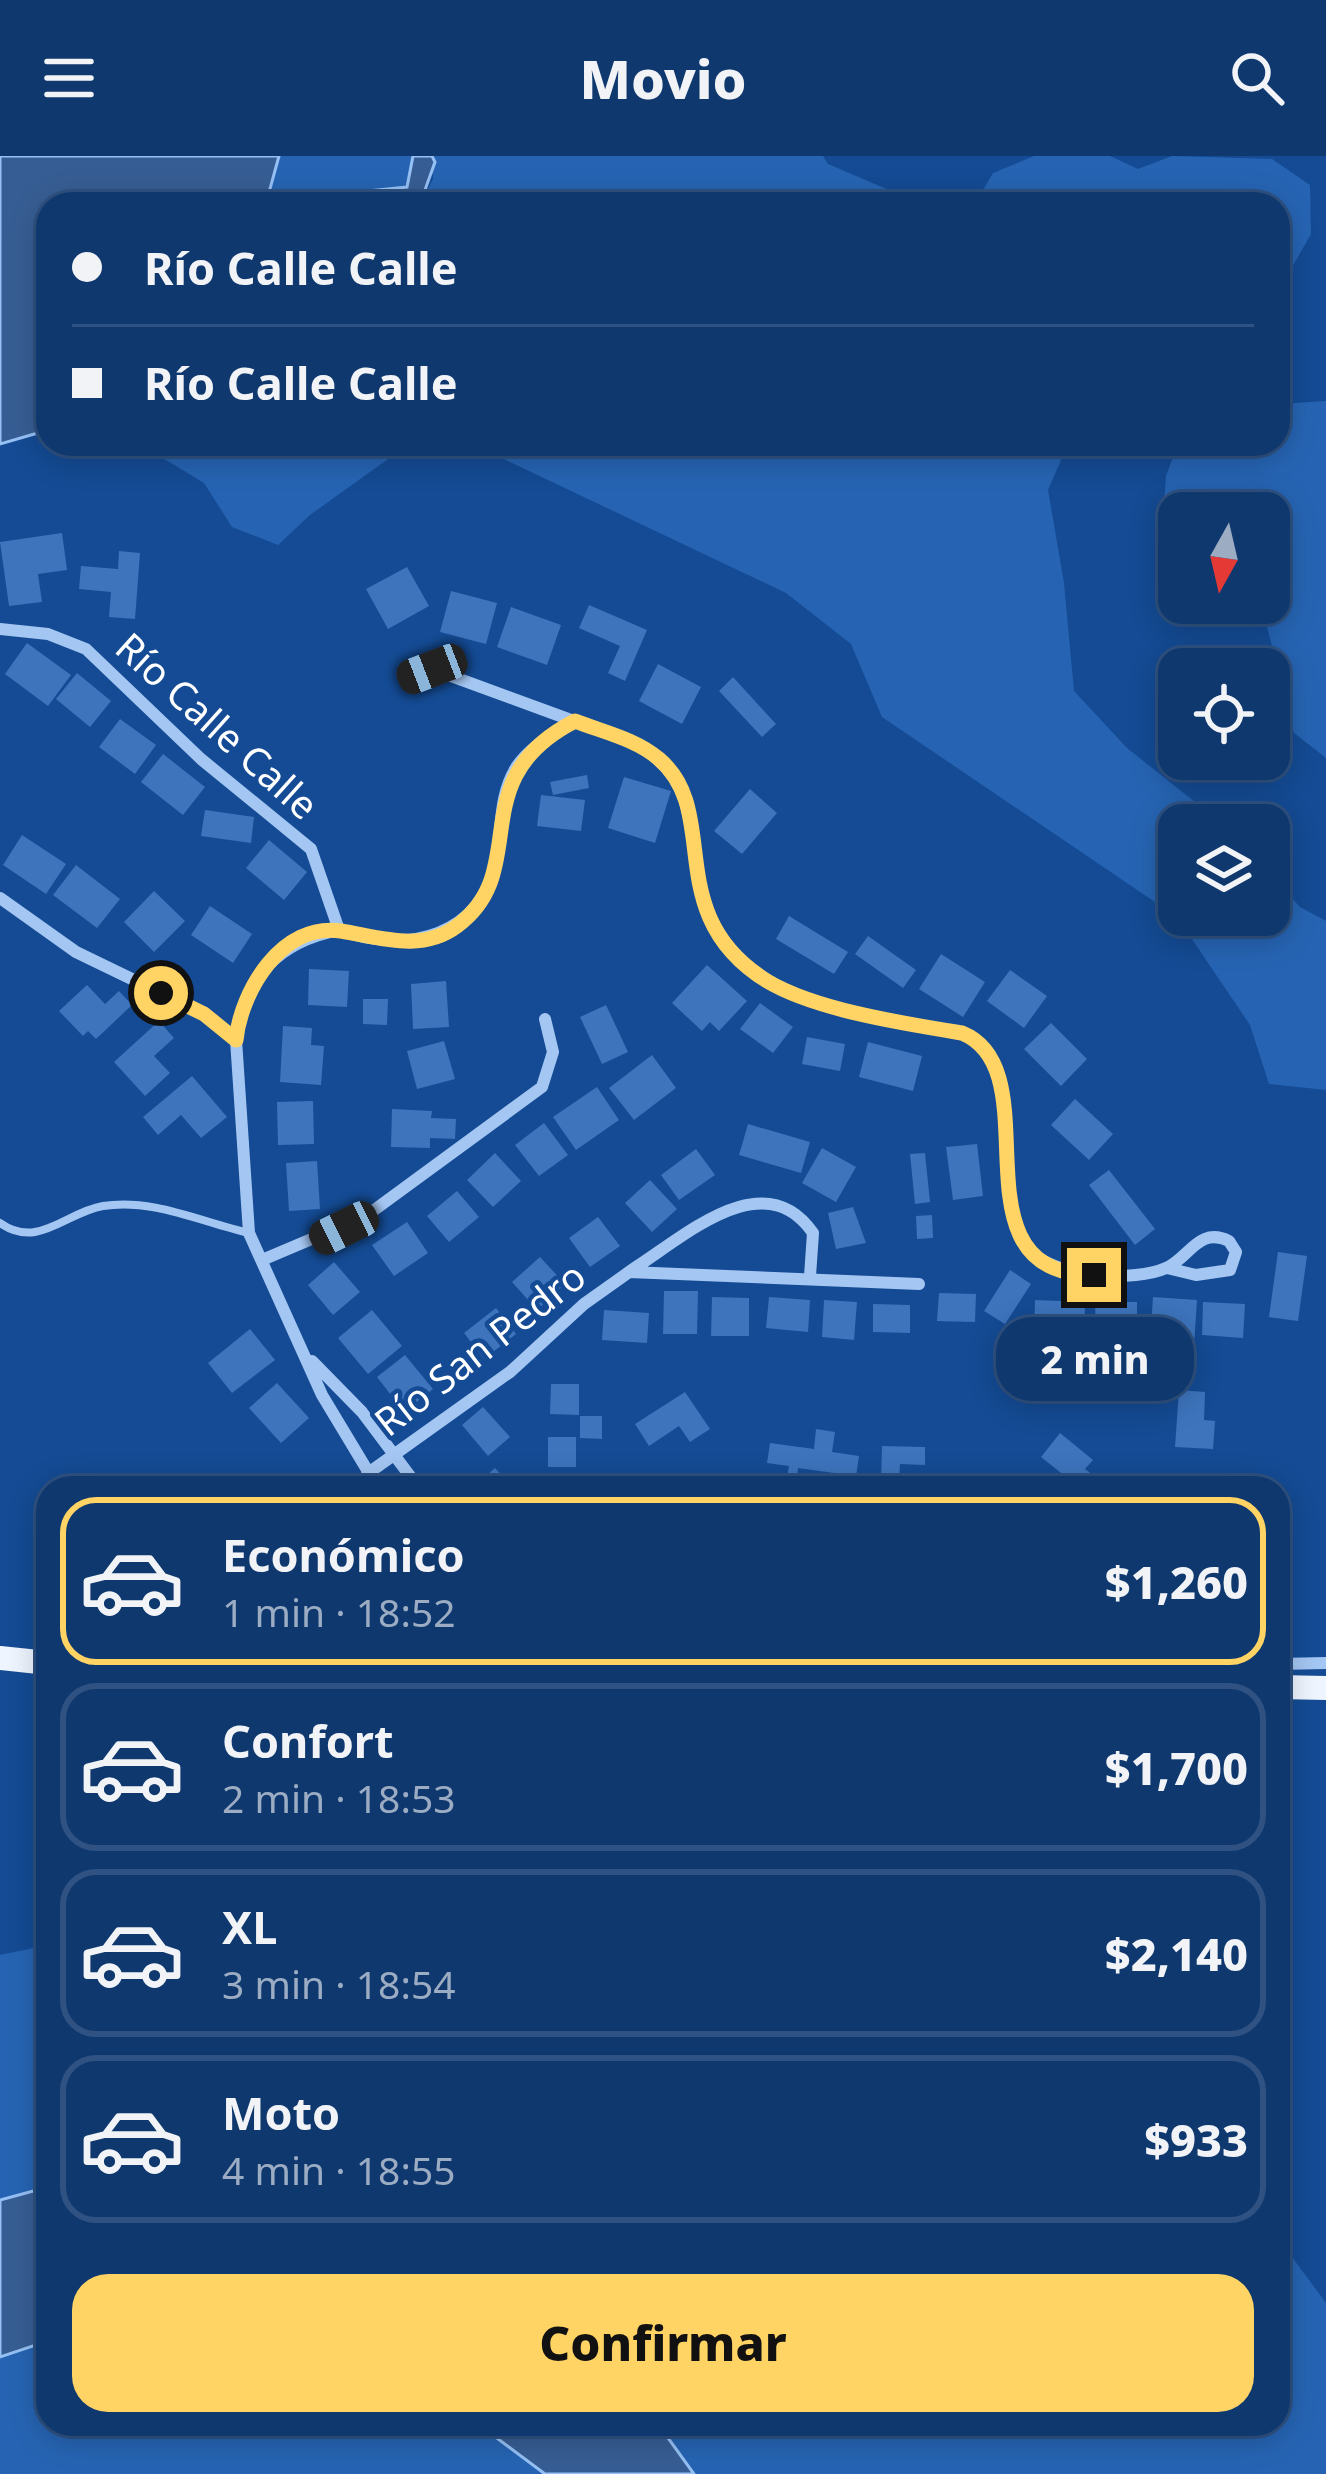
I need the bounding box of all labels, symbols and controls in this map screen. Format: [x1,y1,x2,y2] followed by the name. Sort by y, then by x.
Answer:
[579,41,747,115] text: Movio
[36,45,102,111] icon: menu
[1224,45,1290,111] icon: search
[144,237,458,298] text: Río Calle Calle
[144,352,458,413] text: Río Calle Calle
[1158,492,1290,624] north arrow
[1158,492,1290,936] map controls
[105,620,331,830] street label: Río Calle Calle
[392,639,472,699] car
[1158,648,1290,780] button: locate
[1158,804,1290,936] button: layers
[134,966,188,1020] route start
[304,1196,384,1260] car
[1067,1248,1121,1302] route end
[363,1249,596,1447] street label: Río San Pedro
[995,1317,1193,1401] callout: 2 min
[1041,1332,1149,1385] text: 2 min
[222,1524,465,1585] text: Económico
[78,1527,186,1635] icon: car
[1105,1551,1248,1612] text: $1,260
[222,1585,456,1638] text: 1 min · 18:52
[222,1710,393,1771] text: Confort
[78,1713,186,1821] icon: car
[1105,1737,1248,1798] text: $1,700
[222,1771,456,1824] text: 2 min · 18:53
[222,1896,277,1957] text: XL
[78,1899,186,2007] icon: car
[1105,1923,1248,1984] text: $2,140
[222,1957,456,2010] text: 3 min · 18:54
[222,2082,340,2143] text: Moto
[78,2085,186,2193] icon: car
[1144,2109,1248,2170] text: $933
[222,2143,456,2196] text: 4 min · 18:55
[72,2274,1254,2412] button: Confirmar

